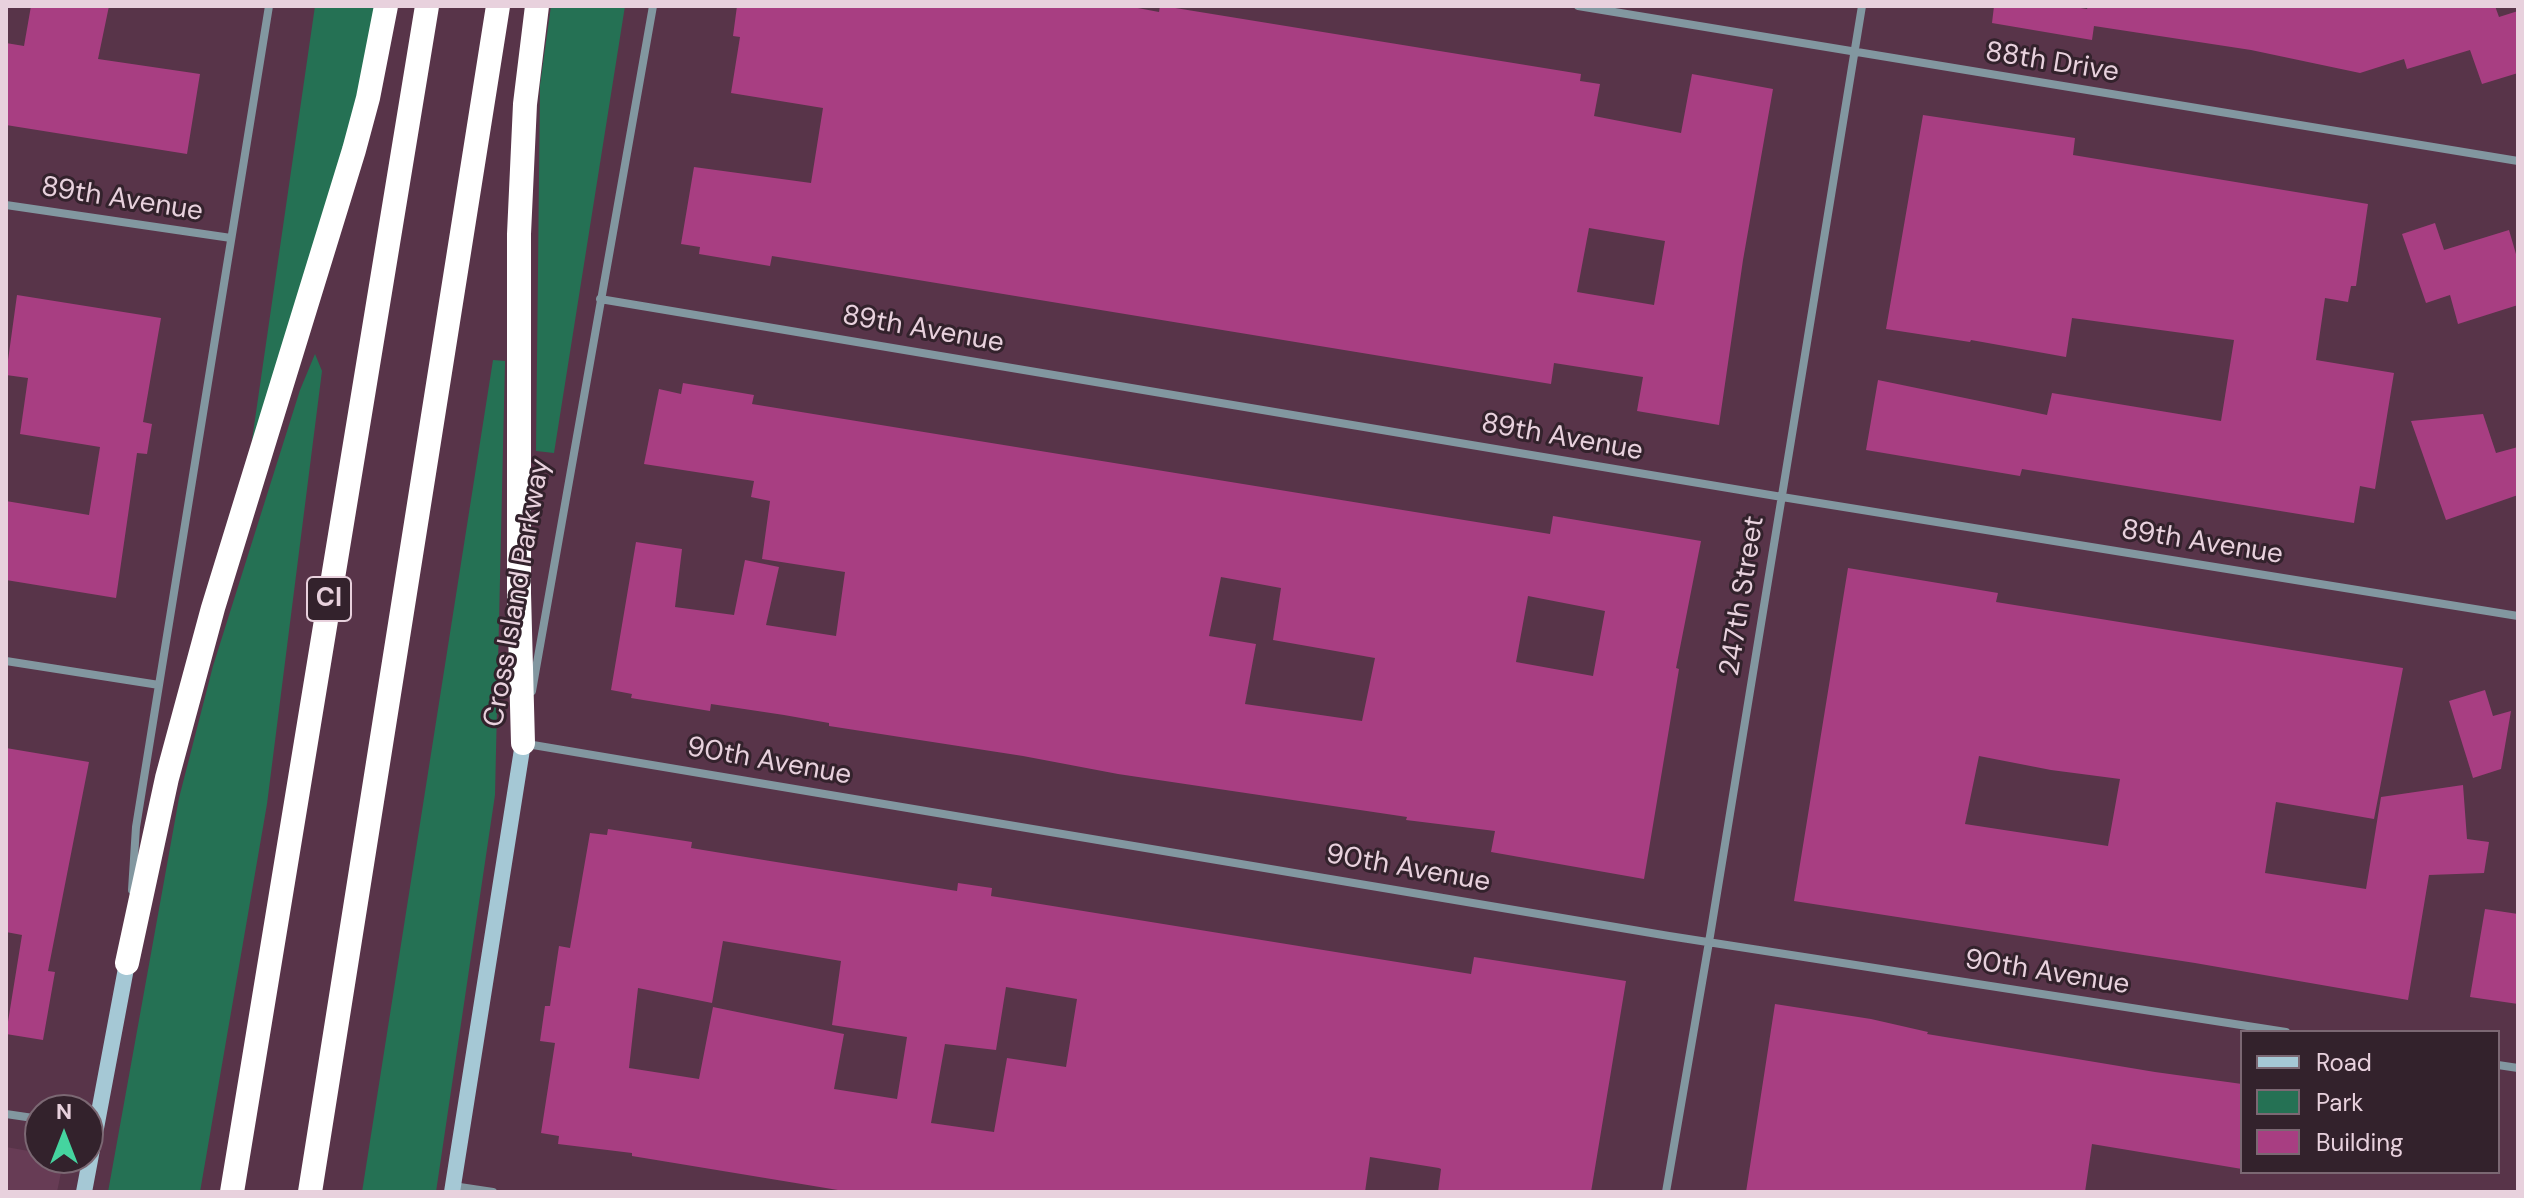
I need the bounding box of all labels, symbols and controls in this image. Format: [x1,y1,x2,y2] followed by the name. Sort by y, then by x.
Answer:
[1983,36,2121,90] street label: 88th Drive
[39,171,205,229] street label: 89th Avenue
[840,299,1006,361] street label: 89th Avenue
[1479,407,1645,469] street label: 89th Avenue
[478,456,558,730] street label: Cross Island Parkway
[1714,514,1772,678] street label: 247th Street
[2119,514,2285,572] street label: 89th Avenue
[307,577,351,621] road number: CI
[684,731,854,793] street label: 90th Avenue
[1323,838,1493,900] street label: 90th Avenue
[1962,943,2132,1003] street label: 90th Avenue
[2240,1030,2500,1174] legend
[2316,1047,2372,1078] text: Road
[2316,1087,2363,1118] text: Park
[24,1094,104,1174] north arrow
[56,1097,72,1126] text: N
[2316,1127,2403,1158] text: Building

